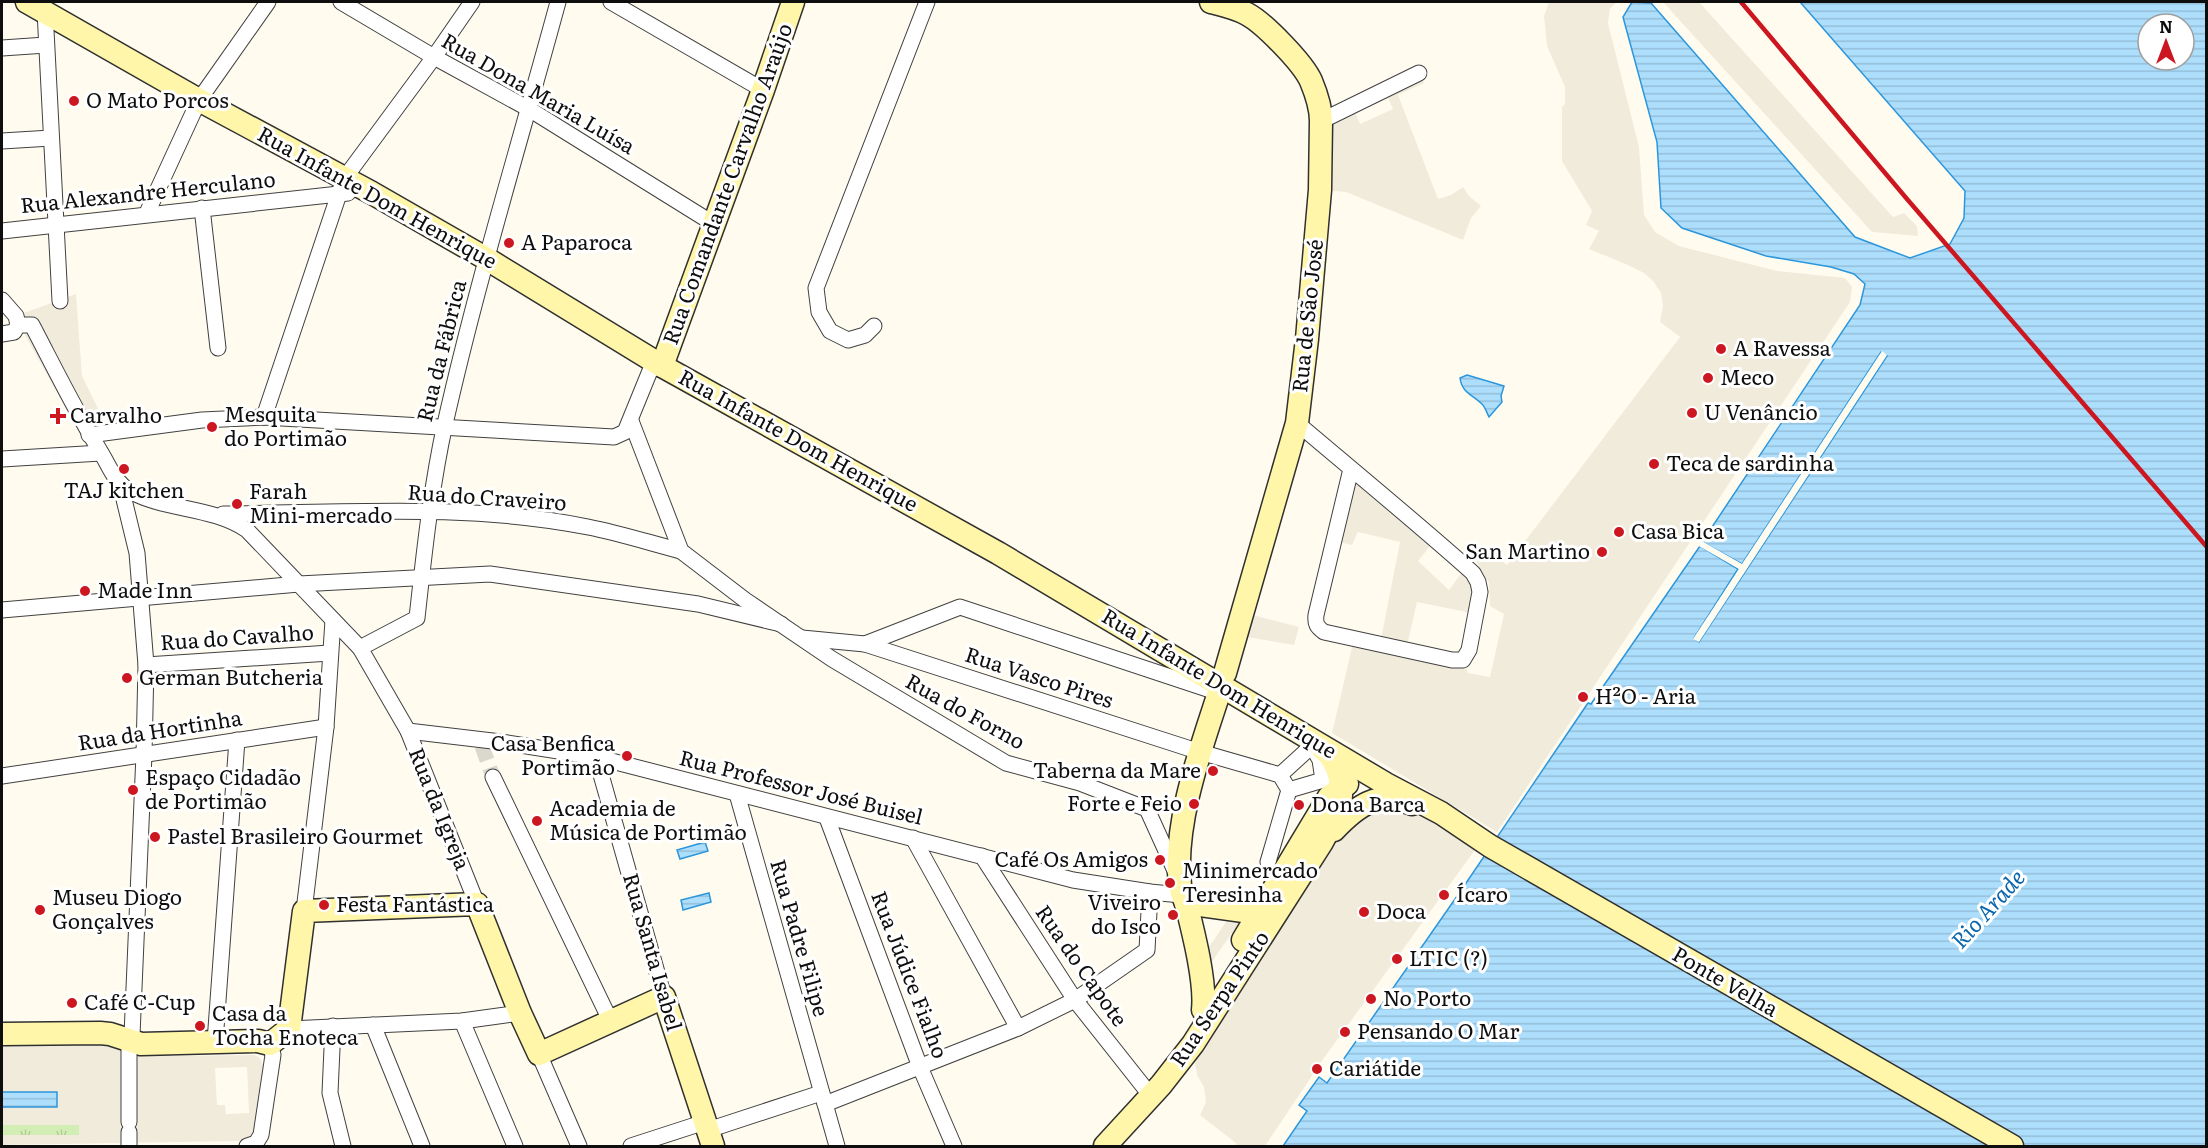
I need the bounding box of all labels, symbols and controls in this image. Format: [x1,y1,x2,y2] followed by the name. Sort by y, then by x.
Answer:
[2136,12,2196,72] north arrow
[2159,14,2173,38] text: N
[653,18,798,348] street label: Rua Comandante Carvalho Araújo
[437,24,642,160] street label: Rua Dona Maria Luísa
[86,83,229,114] place label: O Mato Porcos
[67,94,81,108] marker: O Mato Porcos
[253,117,504,275] street label: Rua Infante Dom Henrique
[19,162,277,219] street label: Rua Alexandre Herculano
[521,225,633,256] place label: A Paparoca
[502,236,516,250] marker: A Paparoca
[1282,237,1329,394] street label: Rua de São José
[407,275,472,425] street label: Rua da Fábrica
[1733,331,1831,362] place label: A Ravessa
[1714,342,1728,356] marker: A Ravessa
[674,360,925,518] street label: Rua Infante Dom Henrique
[1720,360,1774,391] place label: Meco
[1701,371,1715,385] marker: Meco
[1704,395,1818,426] place label: U Venâncio
[224,397,347,452] place label: Mesquita do Portimão
[70,398,162,429] place label: Carvalho
[1685,406,1699,420] marker: U Venâncio
[51,409,65,423] marker: Carvalho
[205,420,219,434] marker: Mesquita do Portimão
[1666,446,1835,477] place label: Teca de sardinha
[1647,457,1661,471] marker: Teca de sardinha
[117,462,131,476] marker: TAJ kitchen
[64,473,185,504] place label: TAJ kitchen
[249,474,392,529] place label: Farah Mini-mercado
[407,474,568,517] street label: Rua do Craveiro
[230,497,244,511] marker: Farah Mini-mercado
[1631,514,1725,545] place label: Casa Bica
[1612,525,1626,539] marker: Casa Bica
[1465,534,1590,565] place label: San Martino
[1595,545,1609,559] marker: San Martino
[97,573,193,604] place label: Made Inn
[78,584,92,598] marker: Made Inn
[1097,599,1344,765] street label: Rua Infante Dom Henrique
[159,615,315,656] street label: Rua do Cavalho
[962,637,1118,714] street label: Rua Vasco Pires
[139,660,324,691] place label: German Butcheria
[901,664,1032,755] street label: Rua do Forno
[120,671,134,685] marker: German Butcheria
[1595,679,1697,710] place label: H²O - Aria
[1576,690,1590,704] marker: H²O - Aria
[75,700,244,757] street label: Rua da Hortinha
[491,726,616,781] place label: Casa Benfica Portimão
[676,740,927,831] street label: Rua Professor José Buisel
[403,742,480,875] street label: Rua da Igreja
[620,749,634,763] marker: Casa Benfica Portimão
[1033,753,1201,784] place label: Taberna da Mare
[145,760,301,815] place label: Espaço Cidadão de Portimão
[1206,764,1220,778] marker: Taberna da Mare
[126,783,140,797] marker: Espaço Cidadão de Portimão
[1067,786,1182,817] place label: Forte e Feio
[1311,787,1426,818] place label: Dona Barca
[549,791,747,846] place label: Academia de Música de Portimão
[1187,797,1201,811] marker: Forte e Feio
[1292,798,1306,812] marker: Dona Barca
[530,814,544,828] marker: Academia de Música de Portimão
[167,819,424,850] place label: Pastel Brasileiro Gourmet
[148,830,162,844] marker: Pastel Brasileiro Gourmet
[994,842,1148,873] place label: Café Os Amigos
[1153,853,1167,867] marker: Café Os Amigos
[1182,853,1318,908] place label: Minimercado Teresinha
[764,855,839,1020] street label: Rua Padre Filipe
[1942,861,2032,955] water label: Rio Arade
[617,869,692,1034] street label: Rua Santa Isabel
[1163,876,1177,890] marker: Minimercado Teresinha
[1456,877,1508,908] place label: Ícaro
[52,880,182,935] place label: Museu Diogo Gonçalves
[1088,885,1161,940] place label: Viveiro do Isco
[865,886,958,1062] street label: Rua Júdice Fialho
[336,887,495,918] place label: Festa Fantástica
[1437,888,1451,902] marker: Ícaro
[1376,894,1427,925] place label: Doca
[1030,897,1137,1032] street label: Rua do Capote
[317,898,331,912] marker: Festa Fantástica
[33,903,47,917] marker: Museu Diogo Gonçalves
[1357,905,1371,919] marker: Doca
[1166,908,1180,922] marker: Viveiro do Isco
[1161,923,1275,1072] street label: Rua Serpa Pinto
[1668,937,1786,1023] street label: Ponte Velha
[1409,941,1488,972] place label: LTIC (?)
[1390,952,1404,966] marker: LTIC (?)
[1383,981,1471,1012] place label: No Porto
[84,985,196,1016] place label: Café C-Cup
[1364,992,1378,1006] marker: No Porto
[65,996,79,1010] marker: Café C-Cup
[212,996,359,1051] place label: Casa da Tocha Enoteca
[1357,1014,1519,1045] place label: Pensando O Mar
[193,1019,207,1033] marker: Casa da Tocha Enoteca
[1338,1025,1352,1039] marker: Pensando O Mar
[1329,1051,1421,1082] place label: Cariátide
[1310,1062,1324,1076] marker: Cariátide

